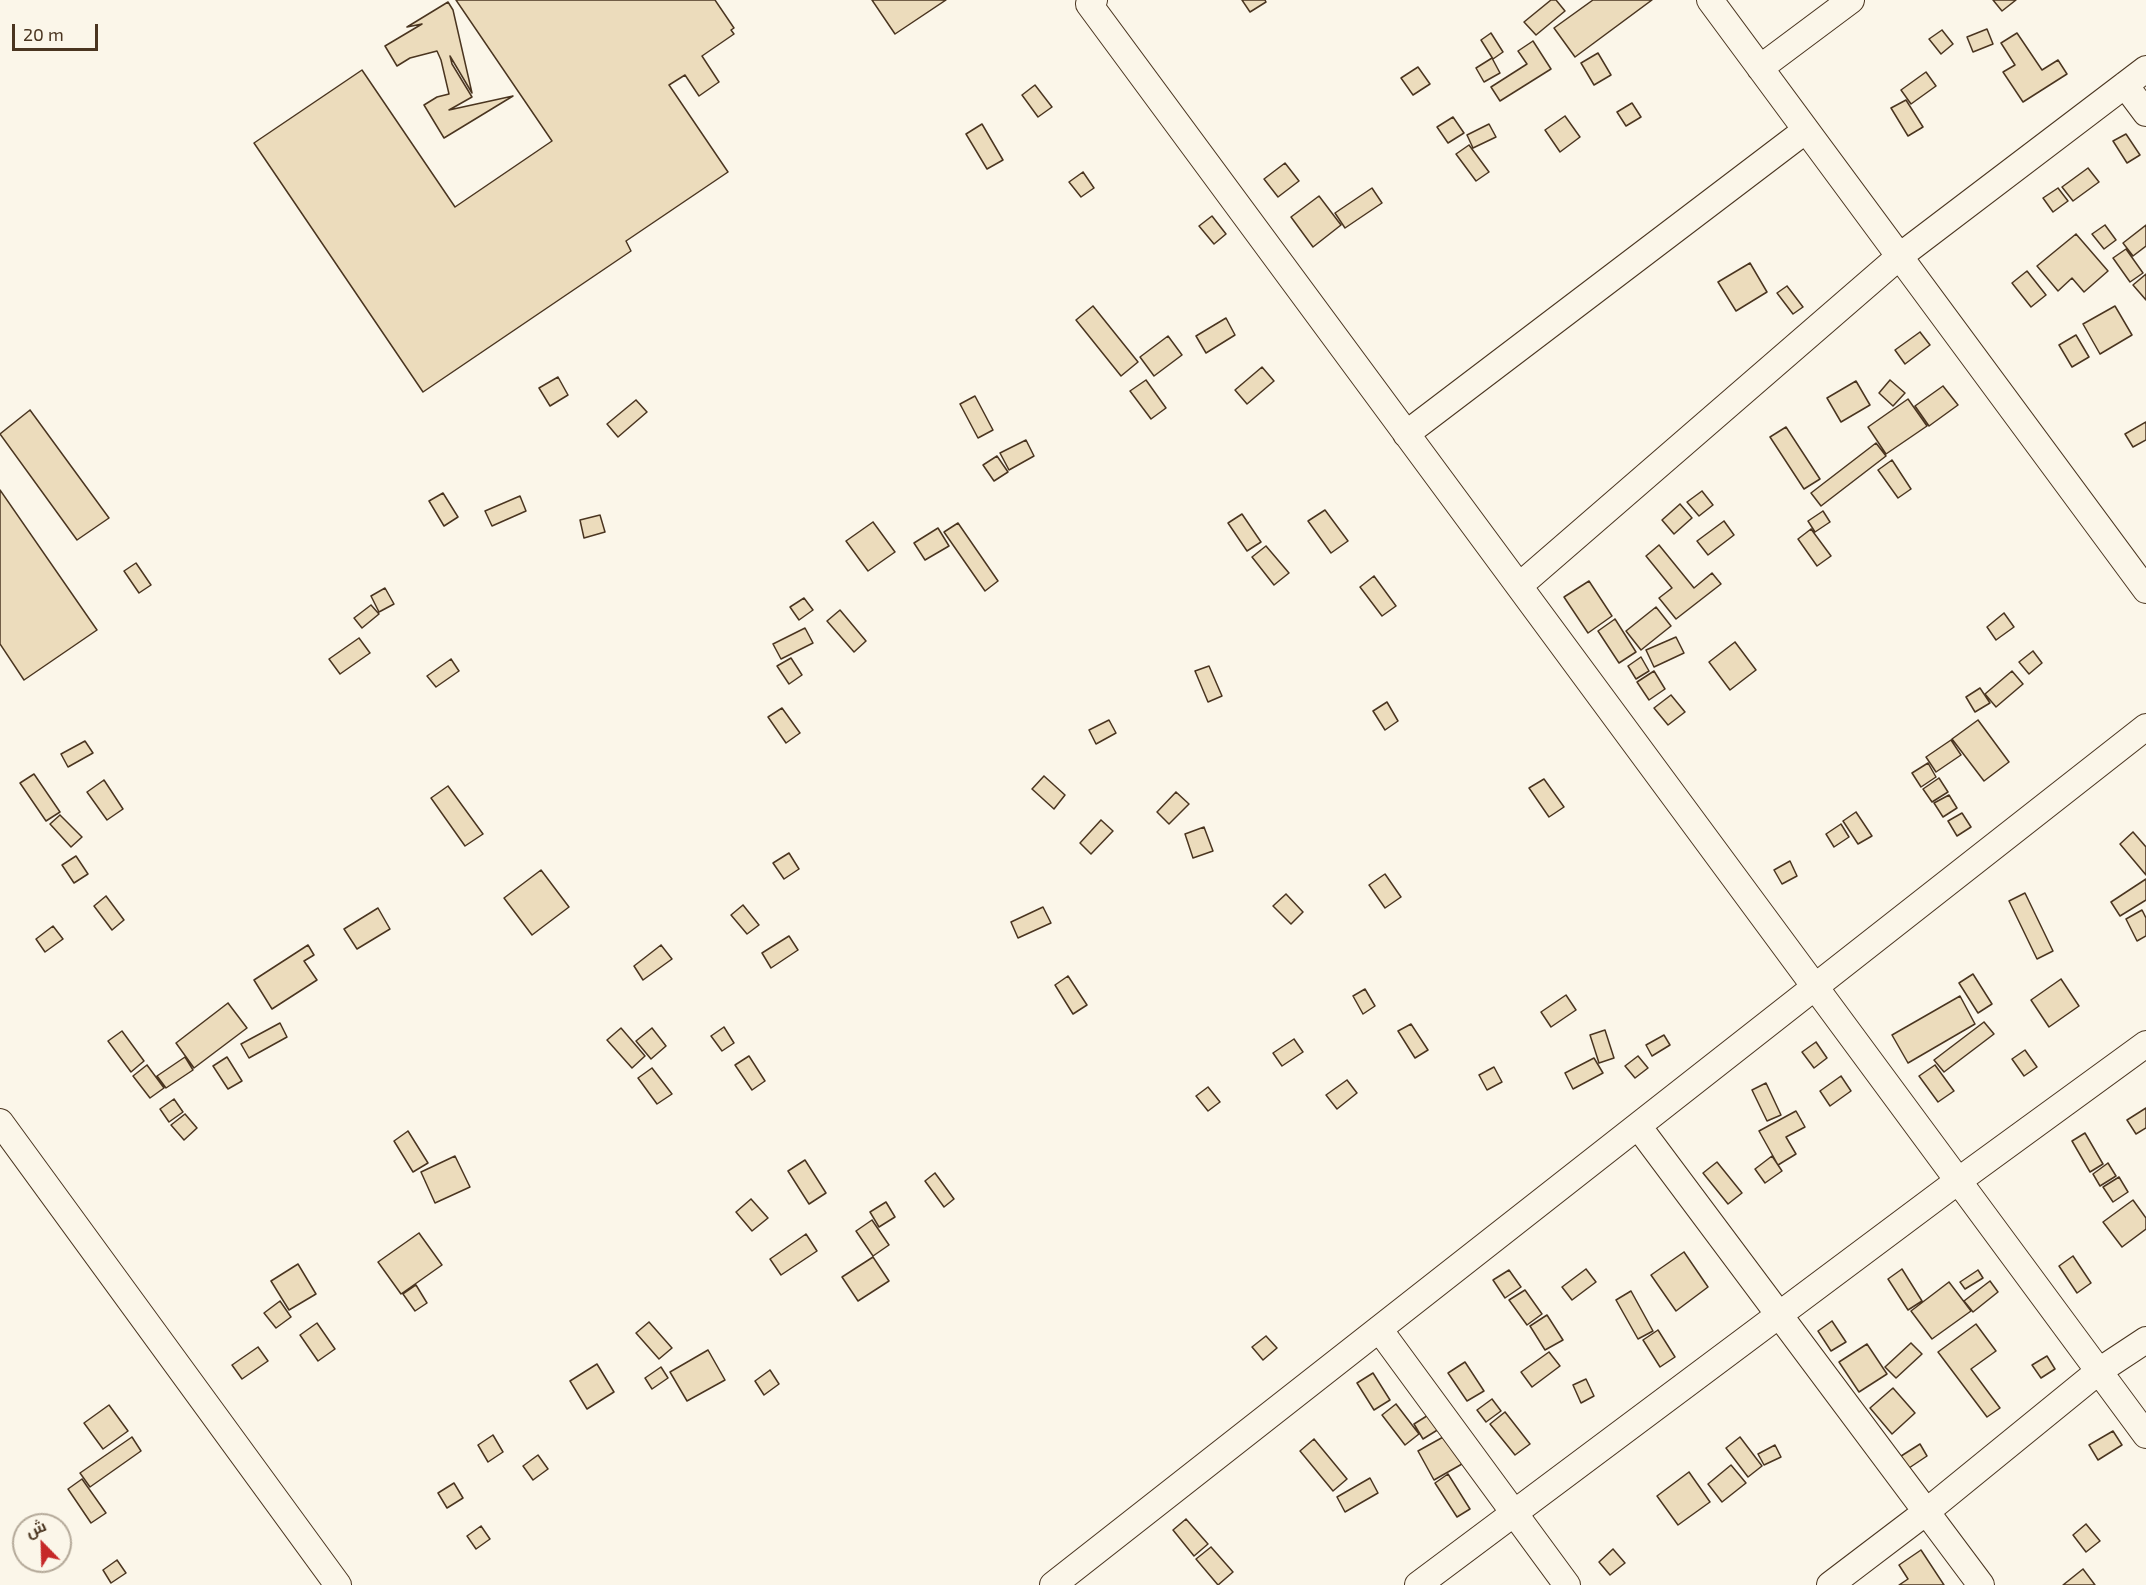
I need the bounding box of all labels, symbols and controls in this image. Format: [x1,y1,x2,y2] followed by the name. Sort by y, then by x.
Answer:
[15,12,100,50] scale bar
[23,23,64,45] text: 20 m
[12,1513,72,1573] north arrow
[22,1515,49,1541] text: ش

